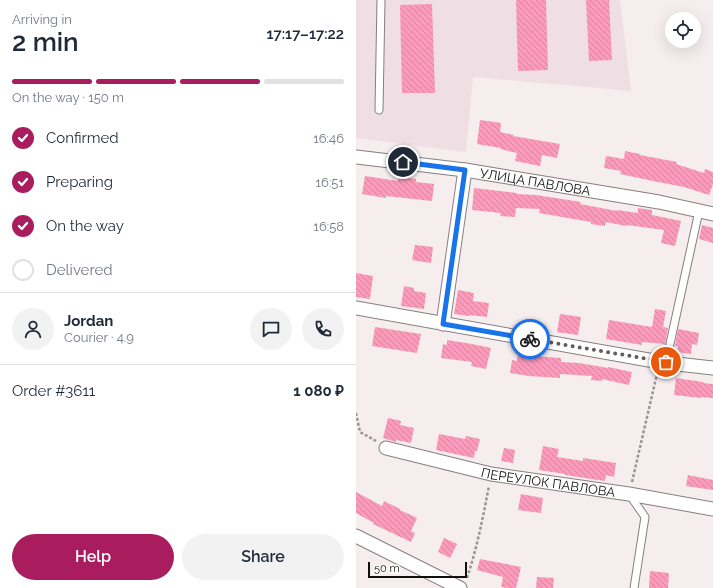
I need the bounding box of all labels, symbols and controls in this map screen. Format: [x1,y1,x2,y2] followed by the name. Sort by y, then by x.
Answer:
[12,12,72,27] text: Arriving in
[665,12,701,48] map controls
[665,12,701,48] button: locate
[266,25,344,43] text: 17:17–17:22
[12,27,79,57] text: 2 min
[12,90,124,105] text: On the way · 150 m
[12,127,34,149] icon: check
[46,129,119,147] text: Confirmed
[313,131,344,146] text: 16:46
[386,145,420,179] pin
[392,151,414,173] icon: home
[479,165,592,198] street label: УЛИЦА ПАВЛОВА
[12,171,34,193] icon: check
[46,173,113,191] text: Preparing
[316,175,344,190] text: 16:51
[12,215,34,237] icon: check
[46,217,124,235] text: On the way
[313,219,344,234] text: 16:58
[46,261,113,279] text: Delivered
[12,308,54,350] button: person
[250,308,292,350] button: chat
[302,308,344,350] button: phone
[64,312,113,330] text: Jordan
[510,319,550,359] courier
[519,328,541,350] icon: bike
[64,330,134,345] text: Courier · 4.9
[649,345,683,379] pin
[655,351,677,373] icon: bag
[12,382,95,400] text: Order #3611
[293,382,344,400] text: 1 080 ₽
[480,464,616,499] street label: ПЕРЕУЛОК ПАВЛОВА
[12,534,174,580] button: Help
[182,534,344,580] button: Share
[368,560,467,579] scale bar
[374,562,400,575] text: 50 m

